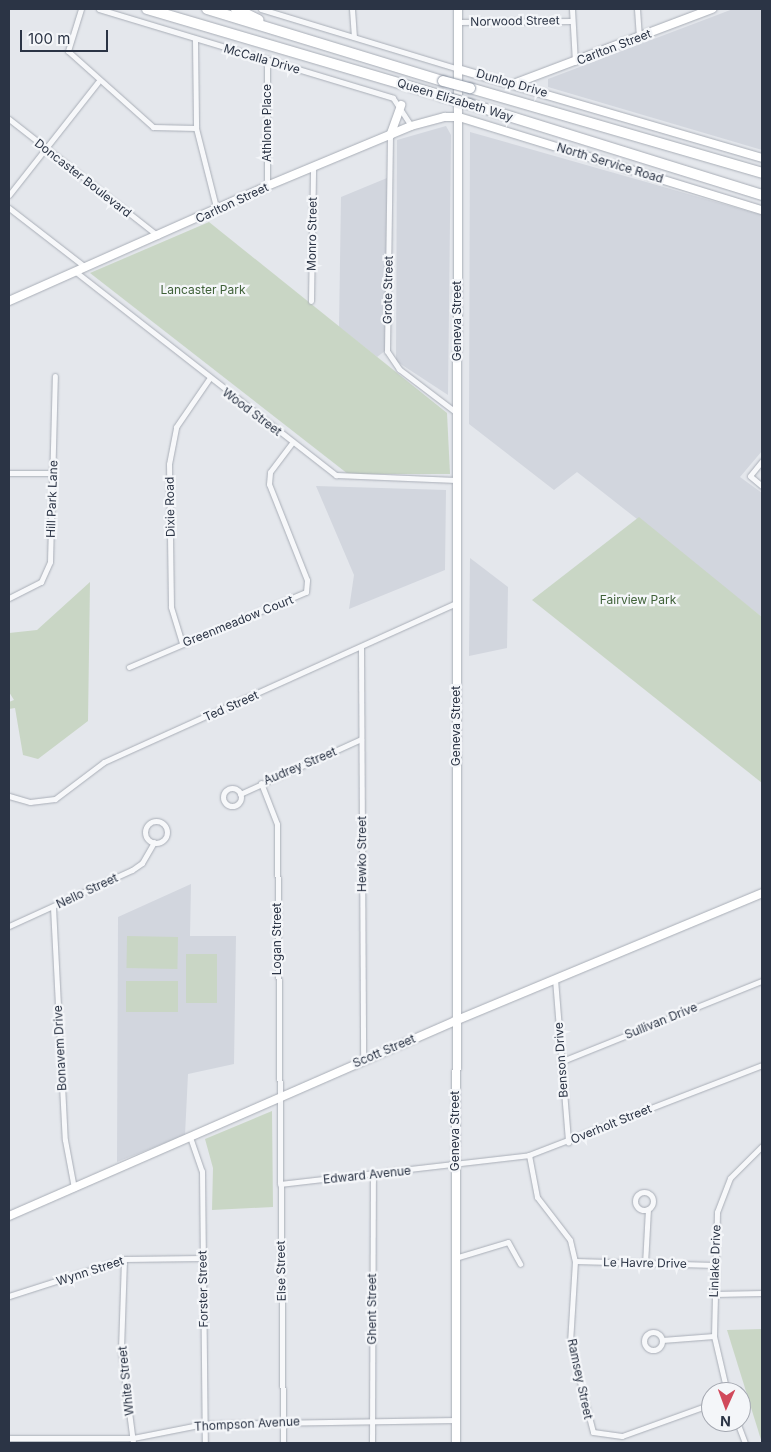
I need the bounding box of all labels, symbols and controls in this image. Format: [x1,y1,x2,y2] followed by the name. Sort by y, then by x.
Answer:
[470,13,560,29] street label: Norwood Street
[22,20,110,52] scale bar
[575,26,653,68] street label: Carlton Street
[28,29,70,48] text: 100 m
[222,41,302,77] street label: McCalla Drive
[475,66,549,100] street label: Dunlop Drive
[395,76,515,124] street label: Queen Elizabeth Way
[260,84,274,162] street label: Athlone Place
[32,136,134,220] street label: Doncaster Boulevard
[555,140,665,186] street label: North Service Road
[193,180,271,226] street label: Carlton Street
[304,197,320,271] street label: Monro Street
[380,256,396,324] street label: Grote Street
[450,281,464,361] street label: Geneva Street
[160,283,246,297] park label: Lancaster Park
[220,385,284,439] street label: Wood Street
[43,460,61,538] street label: Hill Park Lane
[162,477,178,537] street label: Dixie Road
[181,592,295,650] street label: Greenmeadow Court
[600,593,676,607] park label: Fairview Park
[449,686,463,766] street label: Geneva Street
[201,688,261,724] street label: Ted Street
[261,744,339,788] street label: Audrey Street
[355,816,369,892] street label: Hewko Street
[54,870,120,912] street label: Nello Street
[270,903,284,975] street label: Logan Street
[623,1000,699,1042] street label: Sullivan Drive
[51,1005,69,1091] street label: Bonavem Drive
[551,1022,571,1098] street label: Benson Drive
[351,1031,417,1071] street label: Scott Street
[448,1091,462,1171] street label: Geneva Street
[568,1101,654,1147] street label: Overholt Street
[322,1163,412,1187] street label: Edward Avenue
[707,1224,723,1298] street label: Linlake Drive
[273,1241,289,1301] street label: Else Street
[195,1250,211,1328] street label: Forster Street
[54,1253,126,1289] street label: Wynn Street
[603,1255,687,1271] street label: Le Havre Drive
[365,1273,379,1345] street label: Ghent Street
[564,1337,596,1421] street label: Ramsey Street
[115,1346,137,1416] street label: White Street
[701,1382,751,1432] north arrow
[720,1413,731,1430] text: N
[194,1414,300,1434] street label: Thompson Avenue

